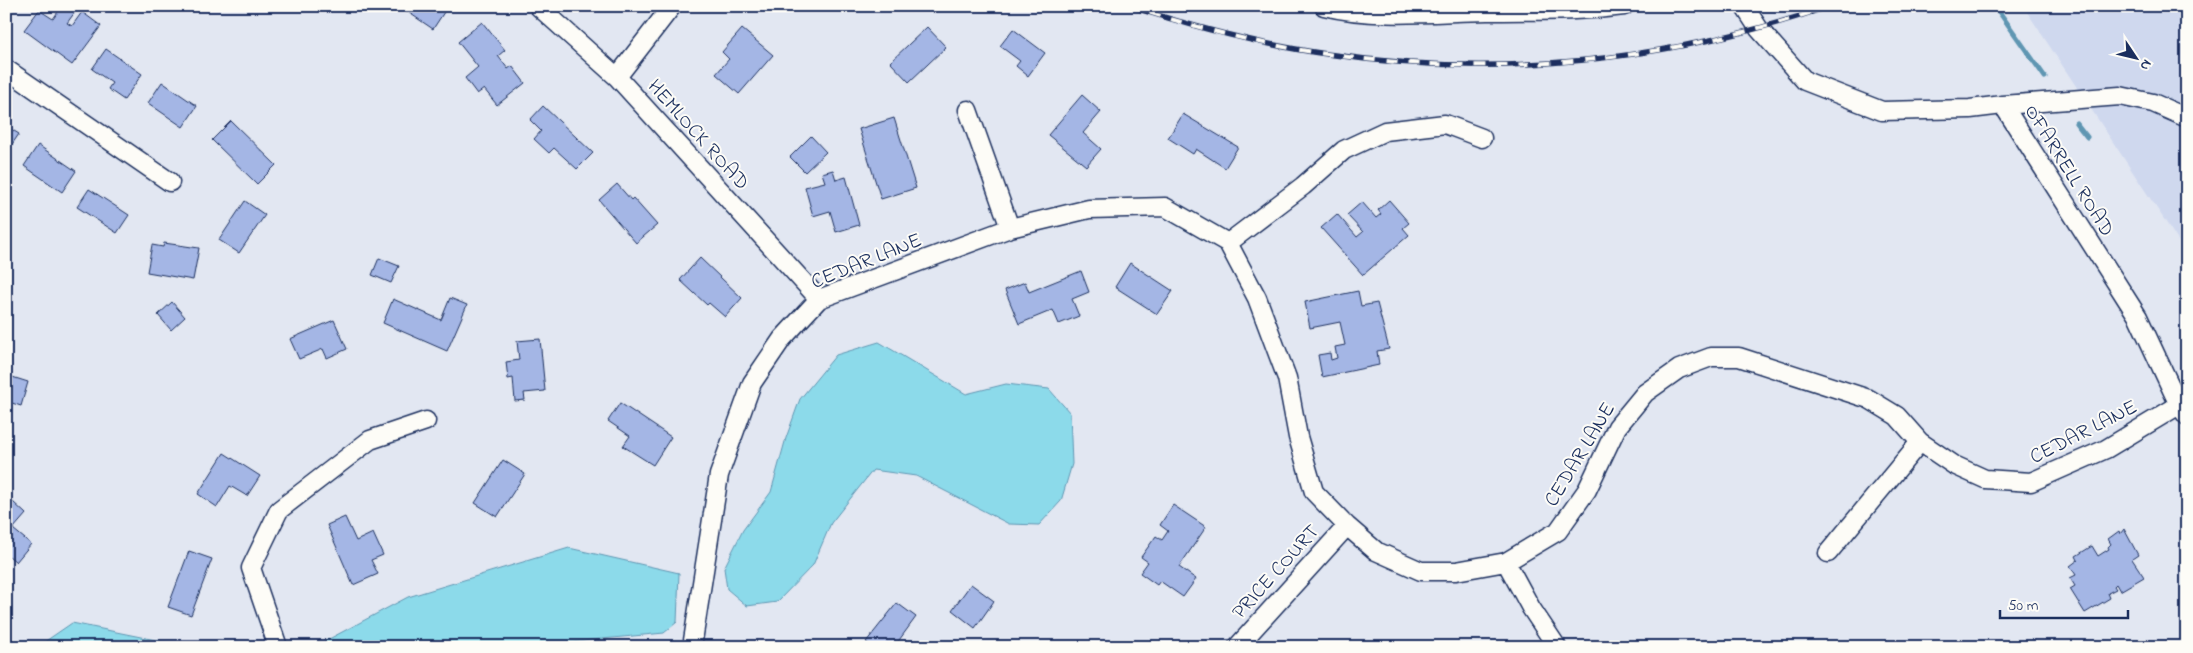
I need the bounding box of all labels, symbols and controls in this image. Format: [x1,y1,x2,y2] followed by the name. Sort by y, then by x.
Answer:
[2110,32,2160,82] north arrow
[2134,55,2157,74] text: N
[639,73,756,197] street label: HEMLOCK ROAD
[2016,99,2121,243] street label: OFARRELL ROAD
[807,226,927,298] street label: CEDAR LANE
[2025,393,2143,473] street label: CEDAR LANE
[1538,397,1624,513] street label: CEDAR LANE
[1226,518,1327,626] street label: PRICE COURT
[2000,588,2128,620] scale bar
[2008,595,2039,617] text: 50 m

